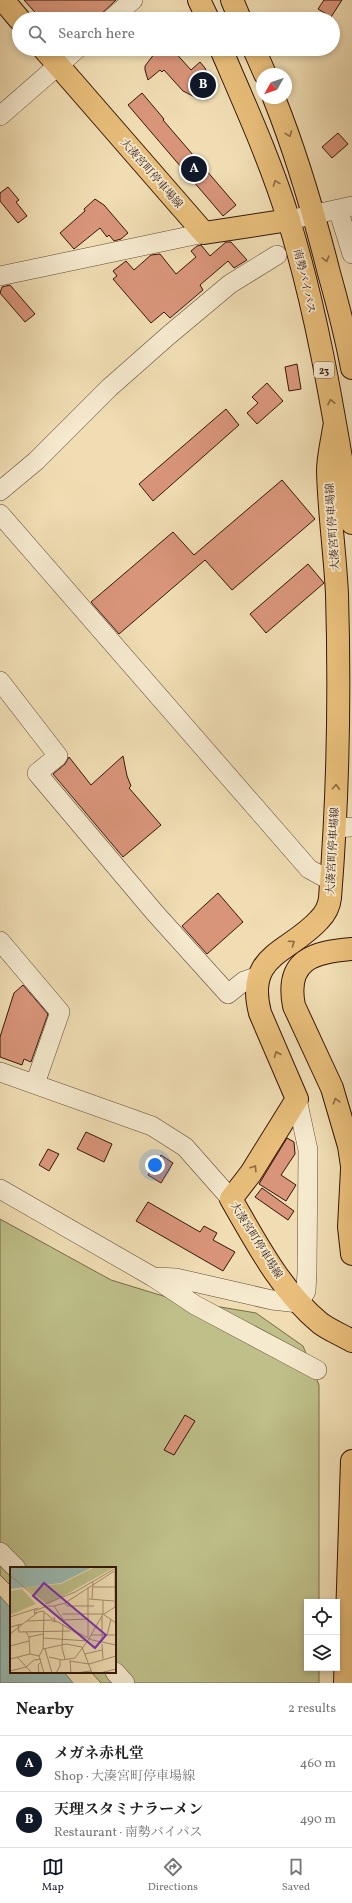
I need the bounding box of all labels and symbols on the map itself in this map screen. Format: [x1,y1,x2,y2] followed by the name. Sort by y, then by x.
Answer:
[256,68,292,104] north arrow
[190,70,216,100] pin: B
[284,131,292,138] one-way arrow
[116,136,185,212] street label: 大湊宮町停車場線
[181,154,207,184] pin: A
[272,180,280,187] one-way arrow
[289,248,318,315] street label: 南勢バイパス
[321,255,330,262] one-way arrow
[314,362,334,378] road number: 23
[327,399,335,405] one-way arrow
[323,482,344,571] street label: 大湊宮町停車場線
[332,784,340,790] one-way arrow
[324,807,343,895] street label: 大湊宮町停車場線
[287,941,294,948] one-way arrow
[274,1051,282,1059] one-way arrow
[332,1098,341,1105] one-way arrow
[145,1155,165,1175] your location
[250,1165,257,1172] one-way arrow
[226,1200,285,1282] street label: 大湊宮町停車場線
[10,1567,116,1673] inset map

